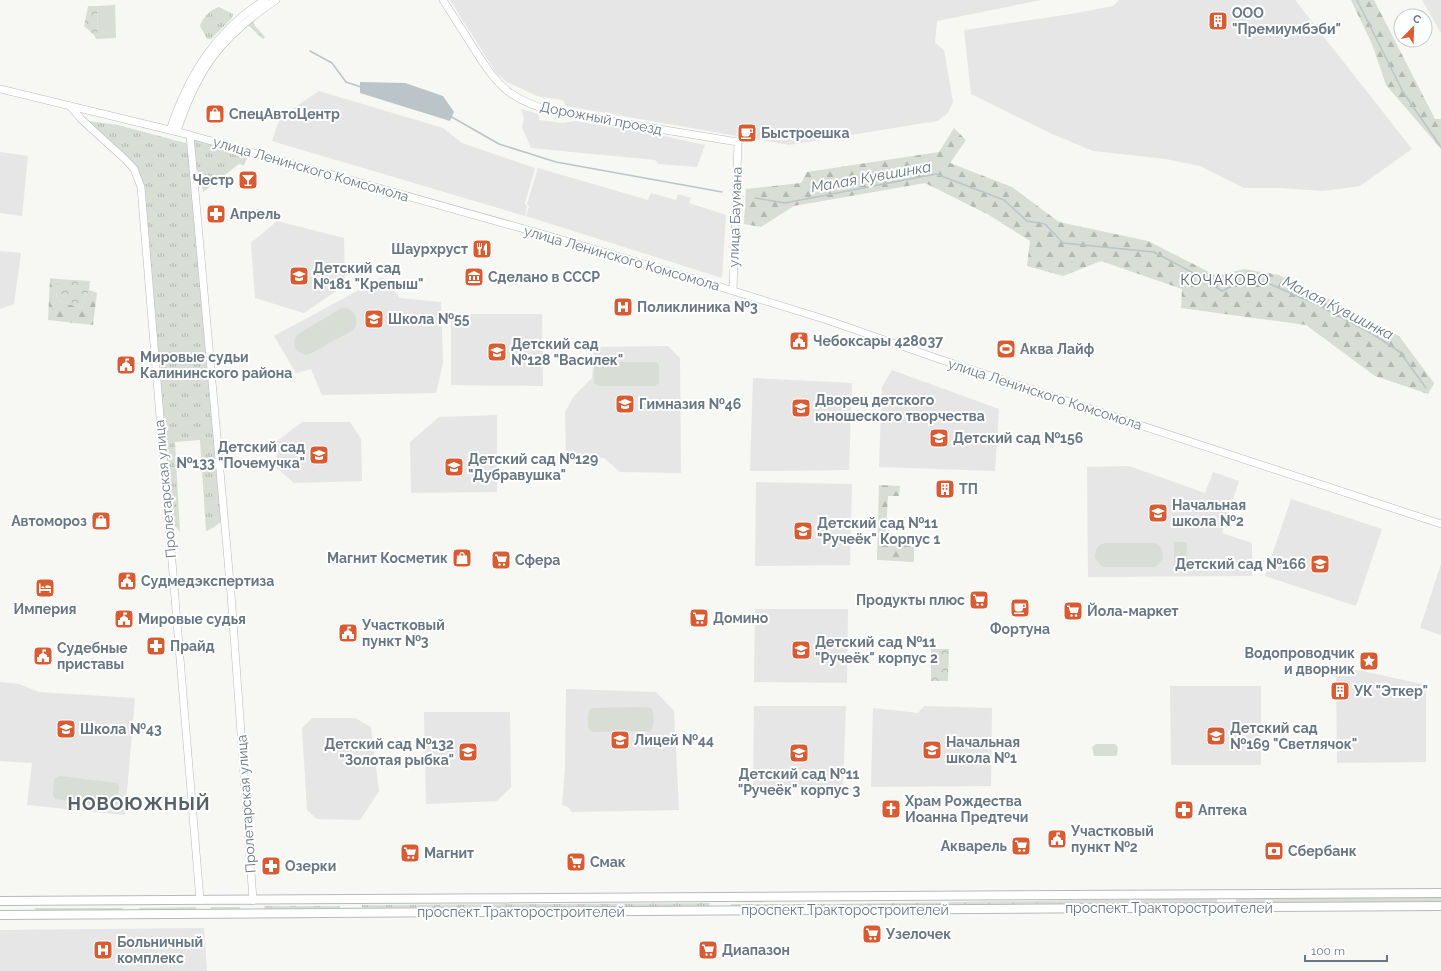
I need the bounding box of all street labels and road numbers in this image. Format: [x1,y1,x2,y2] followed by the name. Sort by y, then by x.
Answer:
[539,98,663,138] street label: Дорожный проезд
[211,133,411,205] street label: улица Ленинского Комсомола
[725,166,745,268] street label: улица Баумана
[522,222,722,294] street label: улица Ленинского Комсомола
[946,355,1144,433] street label: улица Ленинского Комсомола
[151,419,179,559] street label: Пролетарская улица
[233,734,259,874] street label: Пролетарская улица
[1065,900,1273,916] street label: проспект Тракторостроителей
[741,902,949,918] street label: проспект Тракторостроителей
[417,904,625,920] street label: проспект Тракторостроителей

